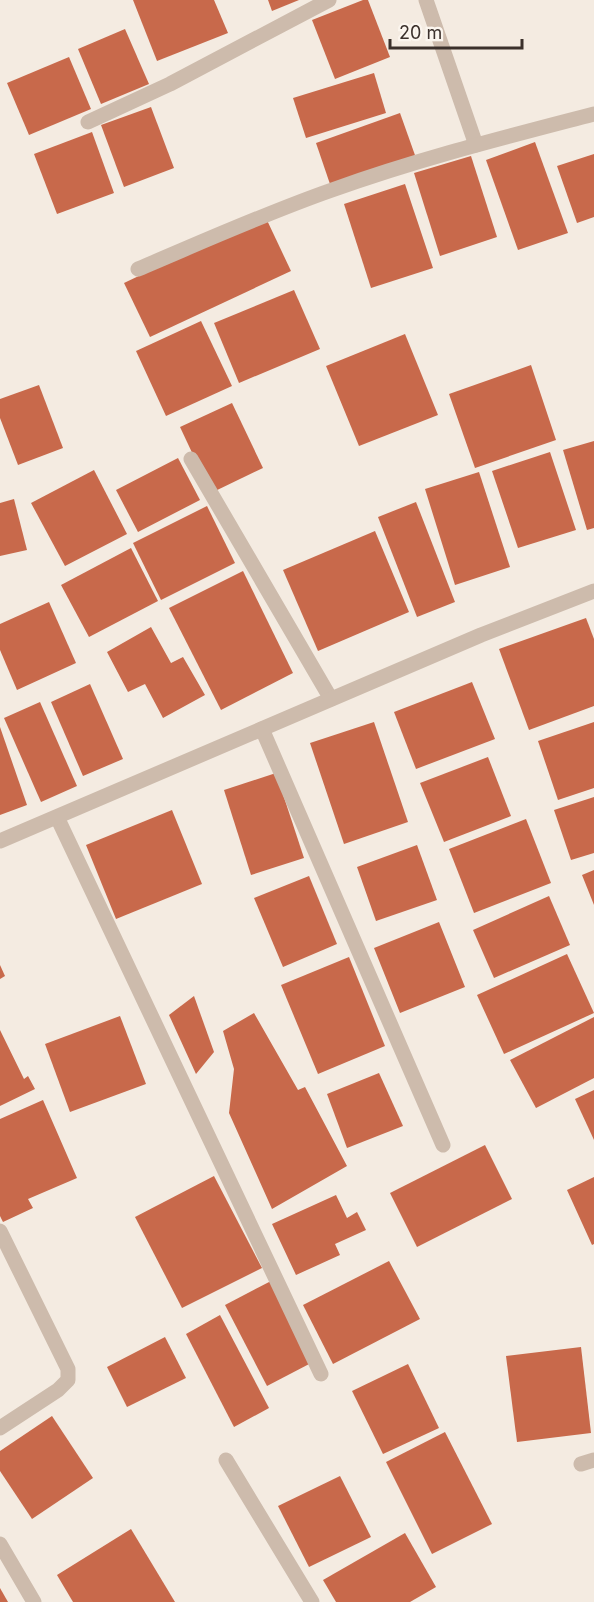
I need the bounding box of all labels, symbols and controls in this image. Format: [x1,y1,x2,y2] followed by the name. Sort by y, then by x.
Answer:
[390,12,522,50] scale bar
[399,22,442,43] text: 20 m

